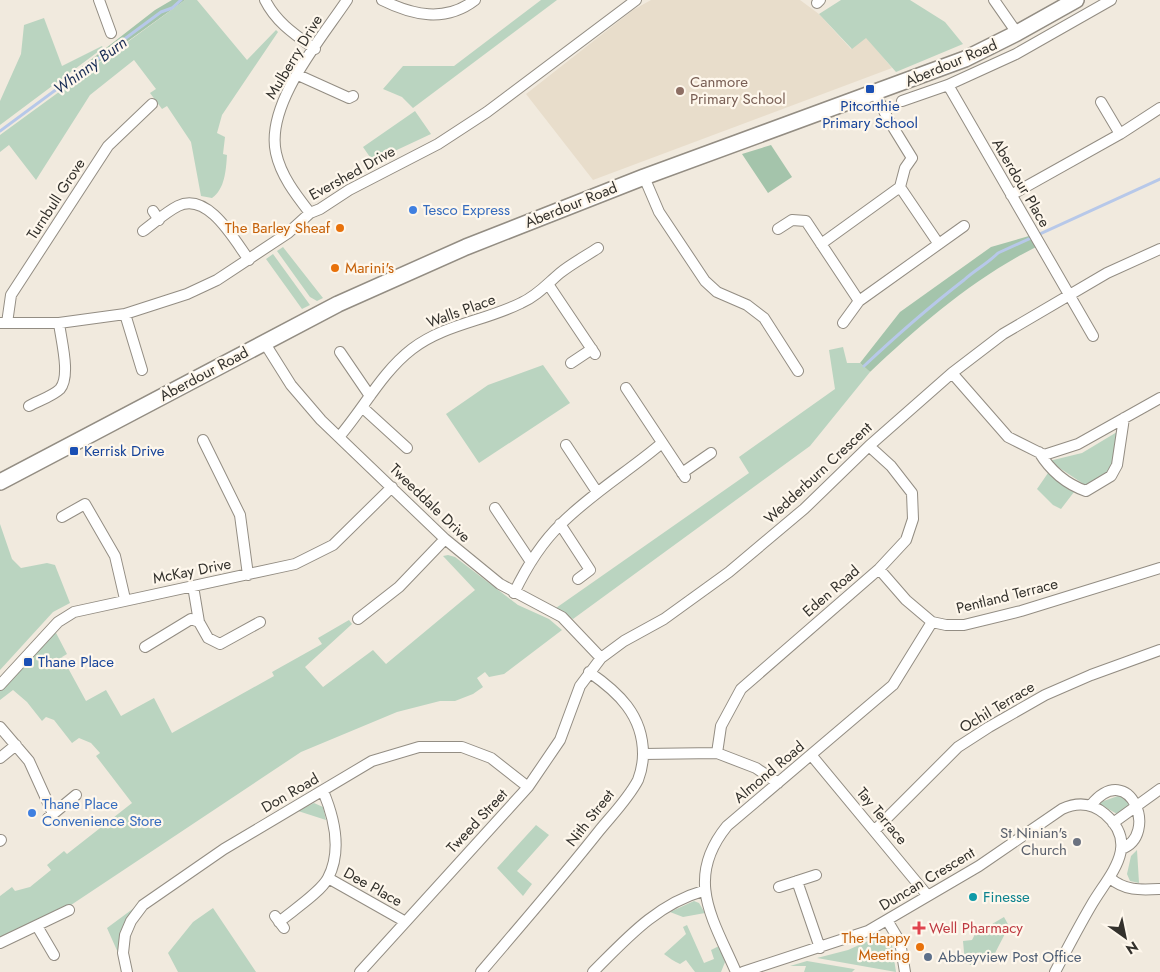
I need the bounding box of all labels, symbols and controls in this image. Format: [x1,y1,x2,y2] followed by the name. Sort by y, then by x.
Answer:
[260,10,328,103] street label: Mulberry Drive
[49,31,132,100] water label: Whinny Burn
[902,34,1000,92] street label: Aberdour Road
[690,71,786,110] place label: Canmore Primary School
[864,83,876,95] marker: Pitcorthie Primary School
[674,85,686,97] marker: Canmore Primary School
[822,95,918,134] place label: Pitcorthie Primary School
[987,134,1056,232] street label: Aberdour Place
[305,140,399,206] street label: Evershed Drive
[21,154,91,244] street label: Turnbull Grove
[521,176,621,234] street label: Aberdour Road
[423,199,510,221] place label: Tesco Express
[407,204,419,216] marker: Tesco Express
[225,217,331,239] place label: The Barley Sheaf
[334,222,346,234] marker: The Barley Sheaf
[345,257,394,279] place label: Marini's
[329,262,341,274] marker: Marini's
[424,288,499,334] street label: Walls Place
[156,341,252,407] street label: Aberdour Road
[759,417,877,529] street label: Wedderburn Crescent
[84,440,165,462] place label: Kerrisk Drive
[68,445,80,457] marker: Kerrisk Drive
[384,459,476,548] street label: Tweeddale Drive
[151,553,233,589] street label: McKay Drive
[798,560,864,622] street label: Eden Road
[954,573,1060,619] street label: Pentland Terrace
[38,651,114,673] place label: Thane Place
[22,656,34,668] marker: Thane Place
[955,676,1039,738] street label: Ochil Terrace
[729,736,809,808] street label: Almond Road
[257,768,323,818] street label: Don Road
[851,782,913,850] street label: Tay Terrace
[441,784,513,858] street label: Tweed Street
[561,784,620,851] street label: Nith Street
[42,793,162,832] place label: Thane Place Convenience Store
[26,807,38,819] marker: Thane Place Convenience Store
[1000,822,1067,861] place label: St Ninian's Church
[1071,836,1083,848] marker: St Ninian's Church
[875,842,979,916] street label: Duncan Crescent
[340,862,407,912] street label: Dee Place
[983,886,1030,908] place label: Finesse
[967,891,979,903] marker: Finesse
[1100,912,1150,962] north arrow
[929,917,1023,939] place label: Well Pharmacy
[913,922,925,934] marker: Well Pharmacy
[842,927,910,966] place label: The Happy Meeting
[1122,936,1142,959] text: N
[914,941,926,953] marker: The Happy Meeting
[938,946,1082,968] place label: Abbeyview Post Office
[922,951,934,963] marker: Abbeyview Post Office

